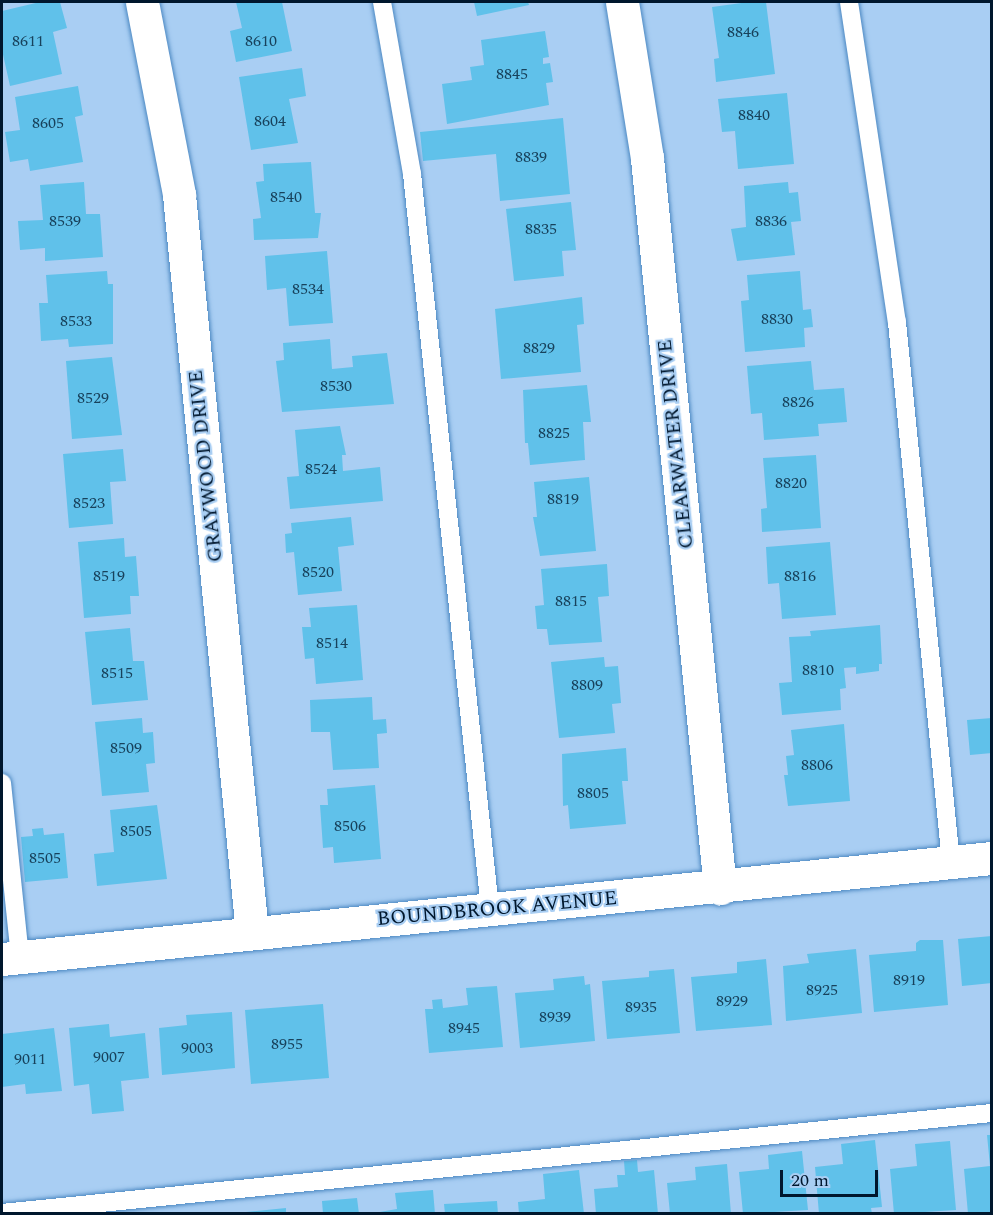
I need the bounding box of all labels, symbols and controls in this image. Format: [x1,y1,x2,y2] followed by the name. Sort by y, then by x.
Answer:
[727,22,759,42] house number: 8846
[12,31,44,51] house number: 8611
[245,31,277,51] house number: 8610
[496,64,528,84] house number: 8845
[738,105,770,125] house number: 8840
[254,111,286,131] house number: 8604
[32,113,64,133] house number: 8605
[515,147,547,167] house number: 8839
[270,187,302,207] house number: 8540
[49,211,81,231] house number: 8539
[755,211,787,231] house number: 8836
[525,219,557,239] house number: 8835
[292,279,324,299] house number: 8534
[761,309,793,329] house number: 8830
[60,311,92,331] house number: 8533
[523,338,555,358] house number: 8829
[653,338,699,550] street label: CLEARWATER DRIVE
[184,369,228,563] street label: GRAYWOOD DRIVE
[320,376,352,396] house number: 8530
[77,388,109,408] house number: 8529
[782,392,814,412] house number: 8826
[538,423,570,443] house number: 8825
[305,459,337,479] house number: 8524
[775,473,807,493] house number: 8820
[547,489,579,509] house number: 8819
[73,493,105,513] house number: 8523
[302,562,334,582] house number: 8520
[93,566,125,586] house number: 8519
[784,566,816,586] house number: 8816
[555,591,587,611] house number: 8815
[316,633,348,653] house number: 8514
[802,660,834,680] house number: 8810
[101,663,133,683] house number: 8515
[571,675,603,695] house number: 8809
[110,738,142,758] house number: 8509
[801,755,833,775] house number: 8806
[577,783,609,803] house number: 8805
[334,816,366,836] house number: 8506
[120,821,152,841] house number: 8505
[29,848,61,868] house number: 8505
[376,887,618,931] street label: BOUNDBROOK AVENUE
[893,970,925,990] house number: 8919
[806,980,838,1000] house number: 8925
[716,991,748,1011] house number: 8929
[625,997,657,1017] house number: 8935
[539,1007,571,1027] house number: 8939
[448,1018,480,1038] house number: 8945
[271,1034,303,1054] house number: 8955
[181,1038,213,1058] house number: 9003
[93,1047,125,1067] house number: 9007
[14,1049,46,1069] house number: 9011
[783,1158,880,1196] scale bar
[791,1167,829,1194] text: 20 m

